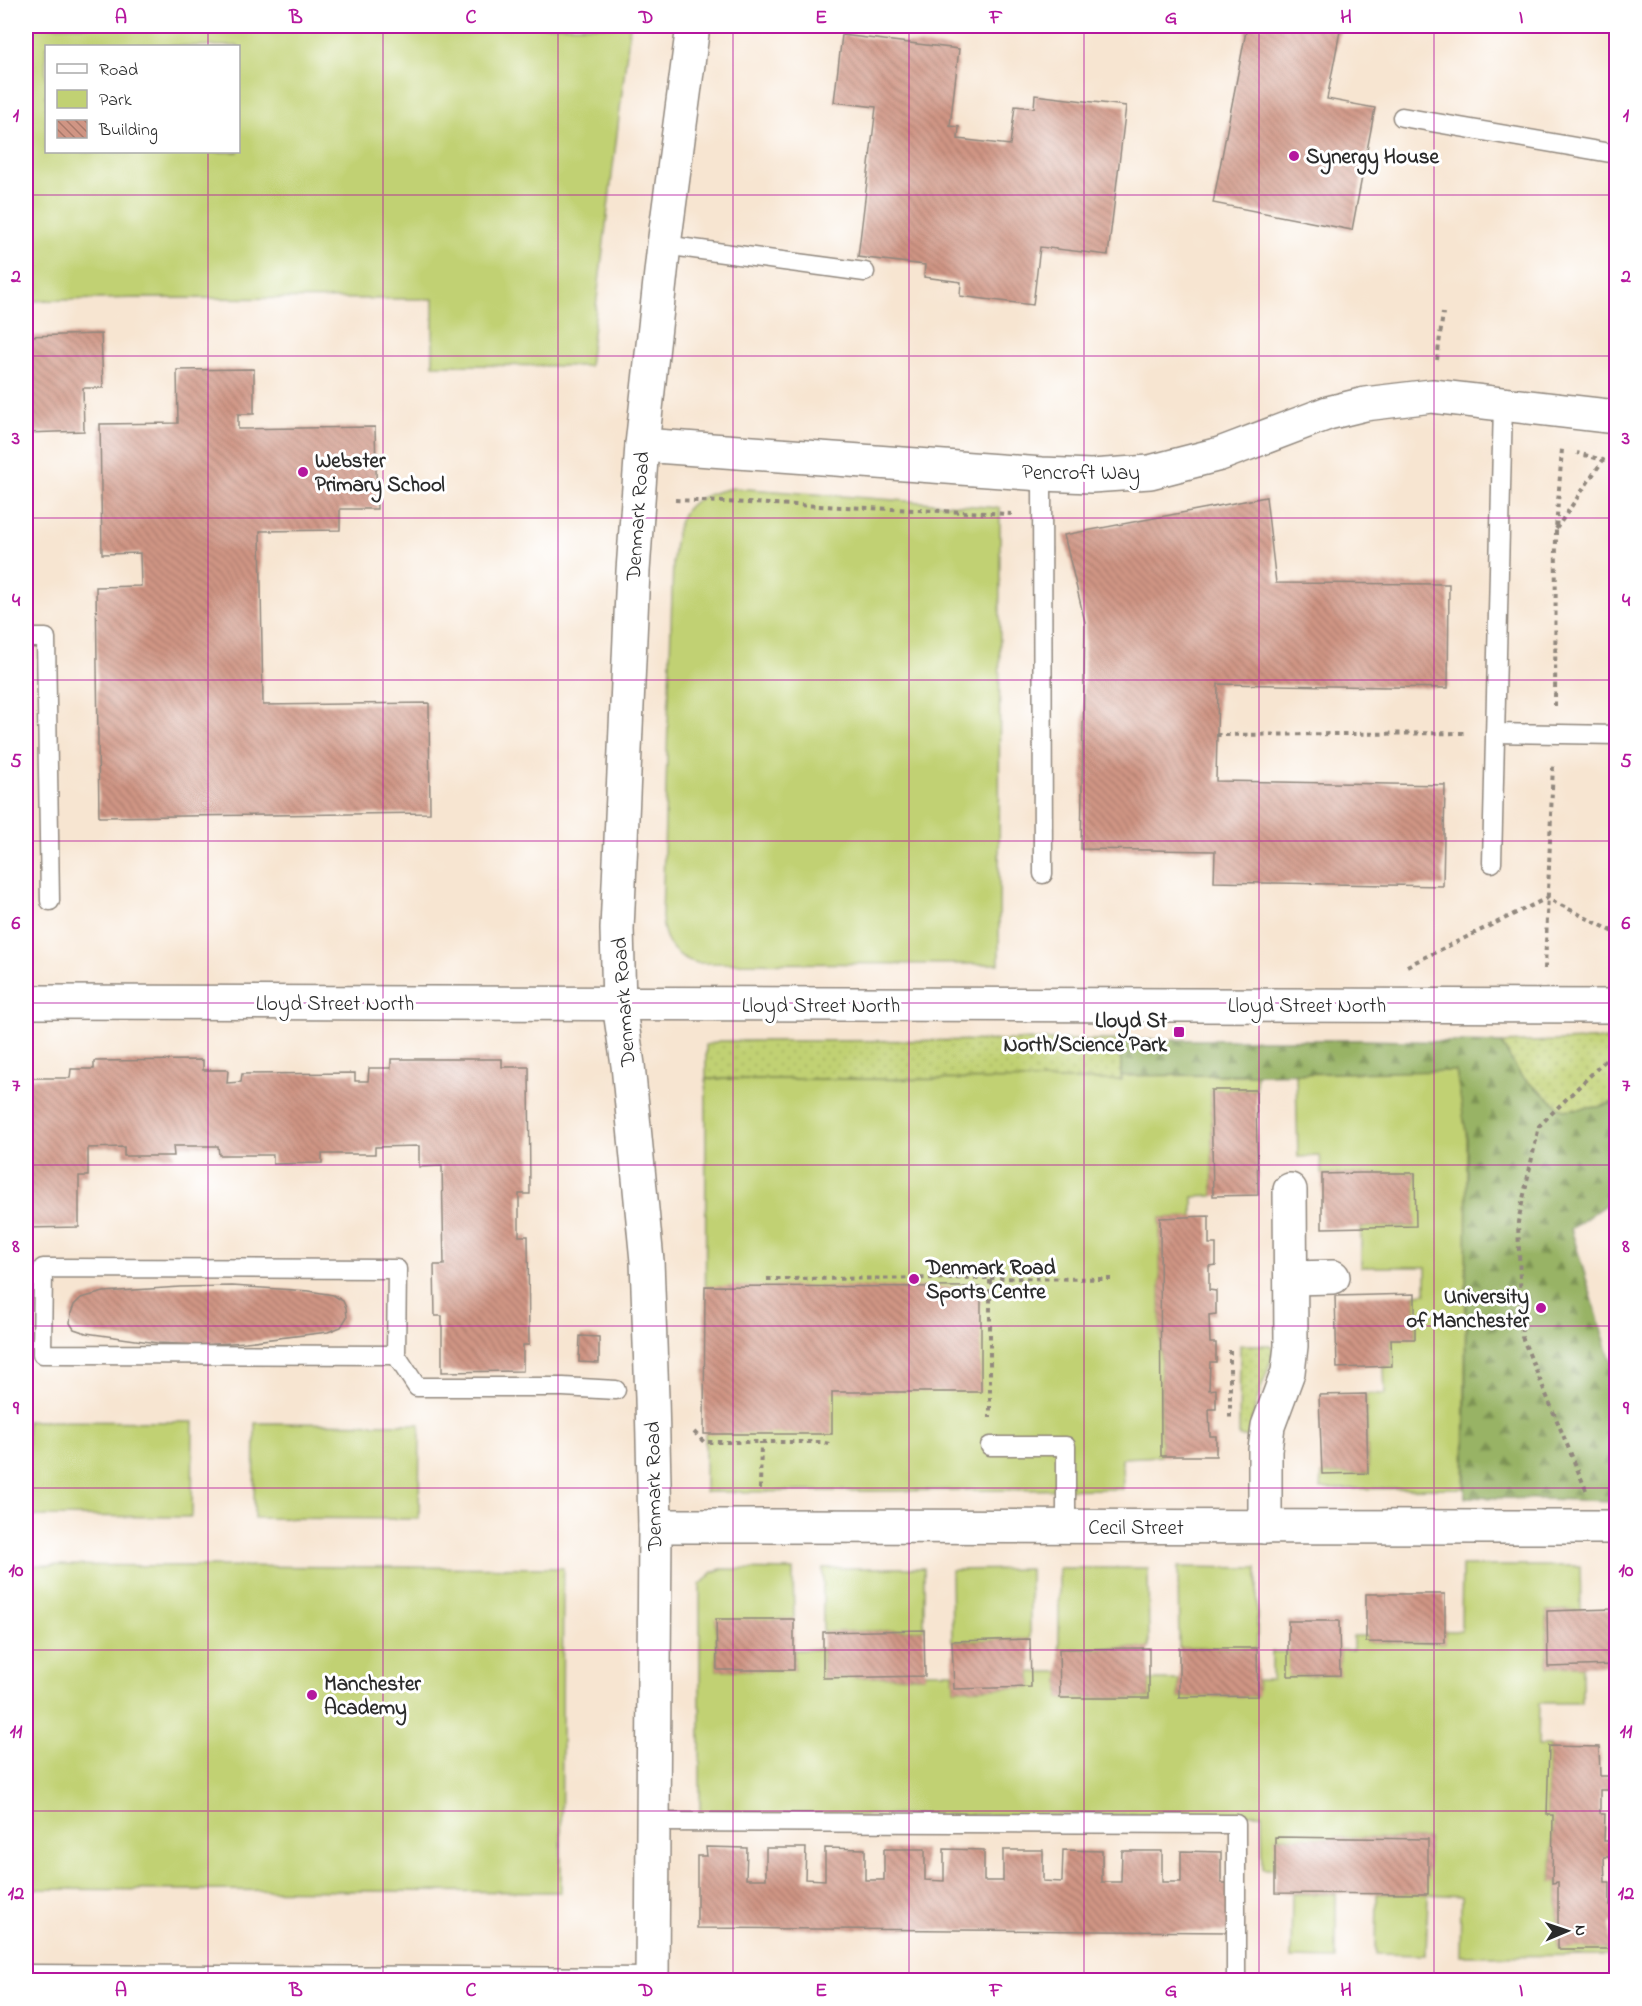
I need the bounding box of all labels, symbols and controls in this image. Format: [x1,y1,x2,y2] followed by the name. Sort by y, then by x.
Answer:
[115,4,127,33] text: A
[288,4,303,33] text: B
[466,4,477,33] text: C
[638,4,653,33] text: D
[815,4,827,33] text: E
[989,4,1003,33] text: F
[1165,4,1178,33] text: G
[1340,4,1352,33] text: H
[1519,4,1524,33] text: I
[45,45,240,153] legend
[99,58,138,84] text: Road
[99,88,132,114] text: Park
[13,102,20,131] text: 1
[1623,102,1630,131] text: 1
[98,118,158,145] text: Building
[1306,143,1440,175] place label: Synergy House
[1287,149,1301,163] marker: Synergy House
[10,263,21,292] text: 2
[1620,263,1631,292] text: 2
[11,425,20,454] text: 3
[1621,425,1630,454] text: 3
[315,447,445,503] place label: Webster Primary School
[619,450,658,583] street label: Denmark Road
[1022,459,1140,491] street label: Pencroft Way
[296,465,310,479] marker: Webster Primary School
[12,587,21,616] text: 4
[1622,587,1631,616] text: 4
[10,748,22,777] text: 5
[1620,748,1632,777] text: 5
[12,910,21,939] text: 6
[1622,910,1631,939] text: 6
[606,936,645,1068] street label: Denmark Road
[256,990,414,1022] street label: Lloyd Street North
[742,992,900,1024] street label: Lloyd Street North
[1228,992,1386,1024] street label: Lloyd Street North
[1004,1007,1168,1061] place label: Lloyd St North/Science Park
[1172,1025,1186,1039] marker: Lloyd St North/Science Park
[12,1072,21,1101] text: 7
[1622,1072,1631,1101] text: 7
[11,1233,20,1262] text: 8
[1621,1233,1630,1262] text: 8
[925,1254,1056,1308] place label: Denmark Road Sports Centre
[907,1272,921,1286] marker: Denmark Road Sports Centre
[1406,1283,1529,1337] place label: University of Manchester
[1534,1301,1548,1315] marker: University of Manchester
[12,1395,20,1424] text: 9
[1622,1395,1630,1424] text: 9
[639,1421,671,1552] street label: Denmark Road
[1088,1514,1184,1544] street label: Cecil Street
[9,1557,24,1586] text: 10
[1619,1557,1634,1586] text: 10
[324,1670,421,1726] place label: Manchester Academy
[305,1688,319,1702] marker: Manchester Academy
[10,1718,23,1747] text: 11
[1620,1718,1633,1747] text: 11
[8,1880,24,1909] text: 12
[1618,1880,1634,1909] text: 12
[1537,1901,1597,1961] north arrow
[1568,1925,1592,1937] text: N
[115,1977,127,2006] text: A
[288,1977,303,2006] text: B
[466,1977,477,2006] text: C
[638,1977,653,2006] text: D
[815,1977,827,2006] text: E
[989,1977,1003,2006] text: F
[1165,1977,1178,2006] text: G
[1340,1977,1352,2006] text: H
[1519,1977,1524,2006] text: I

